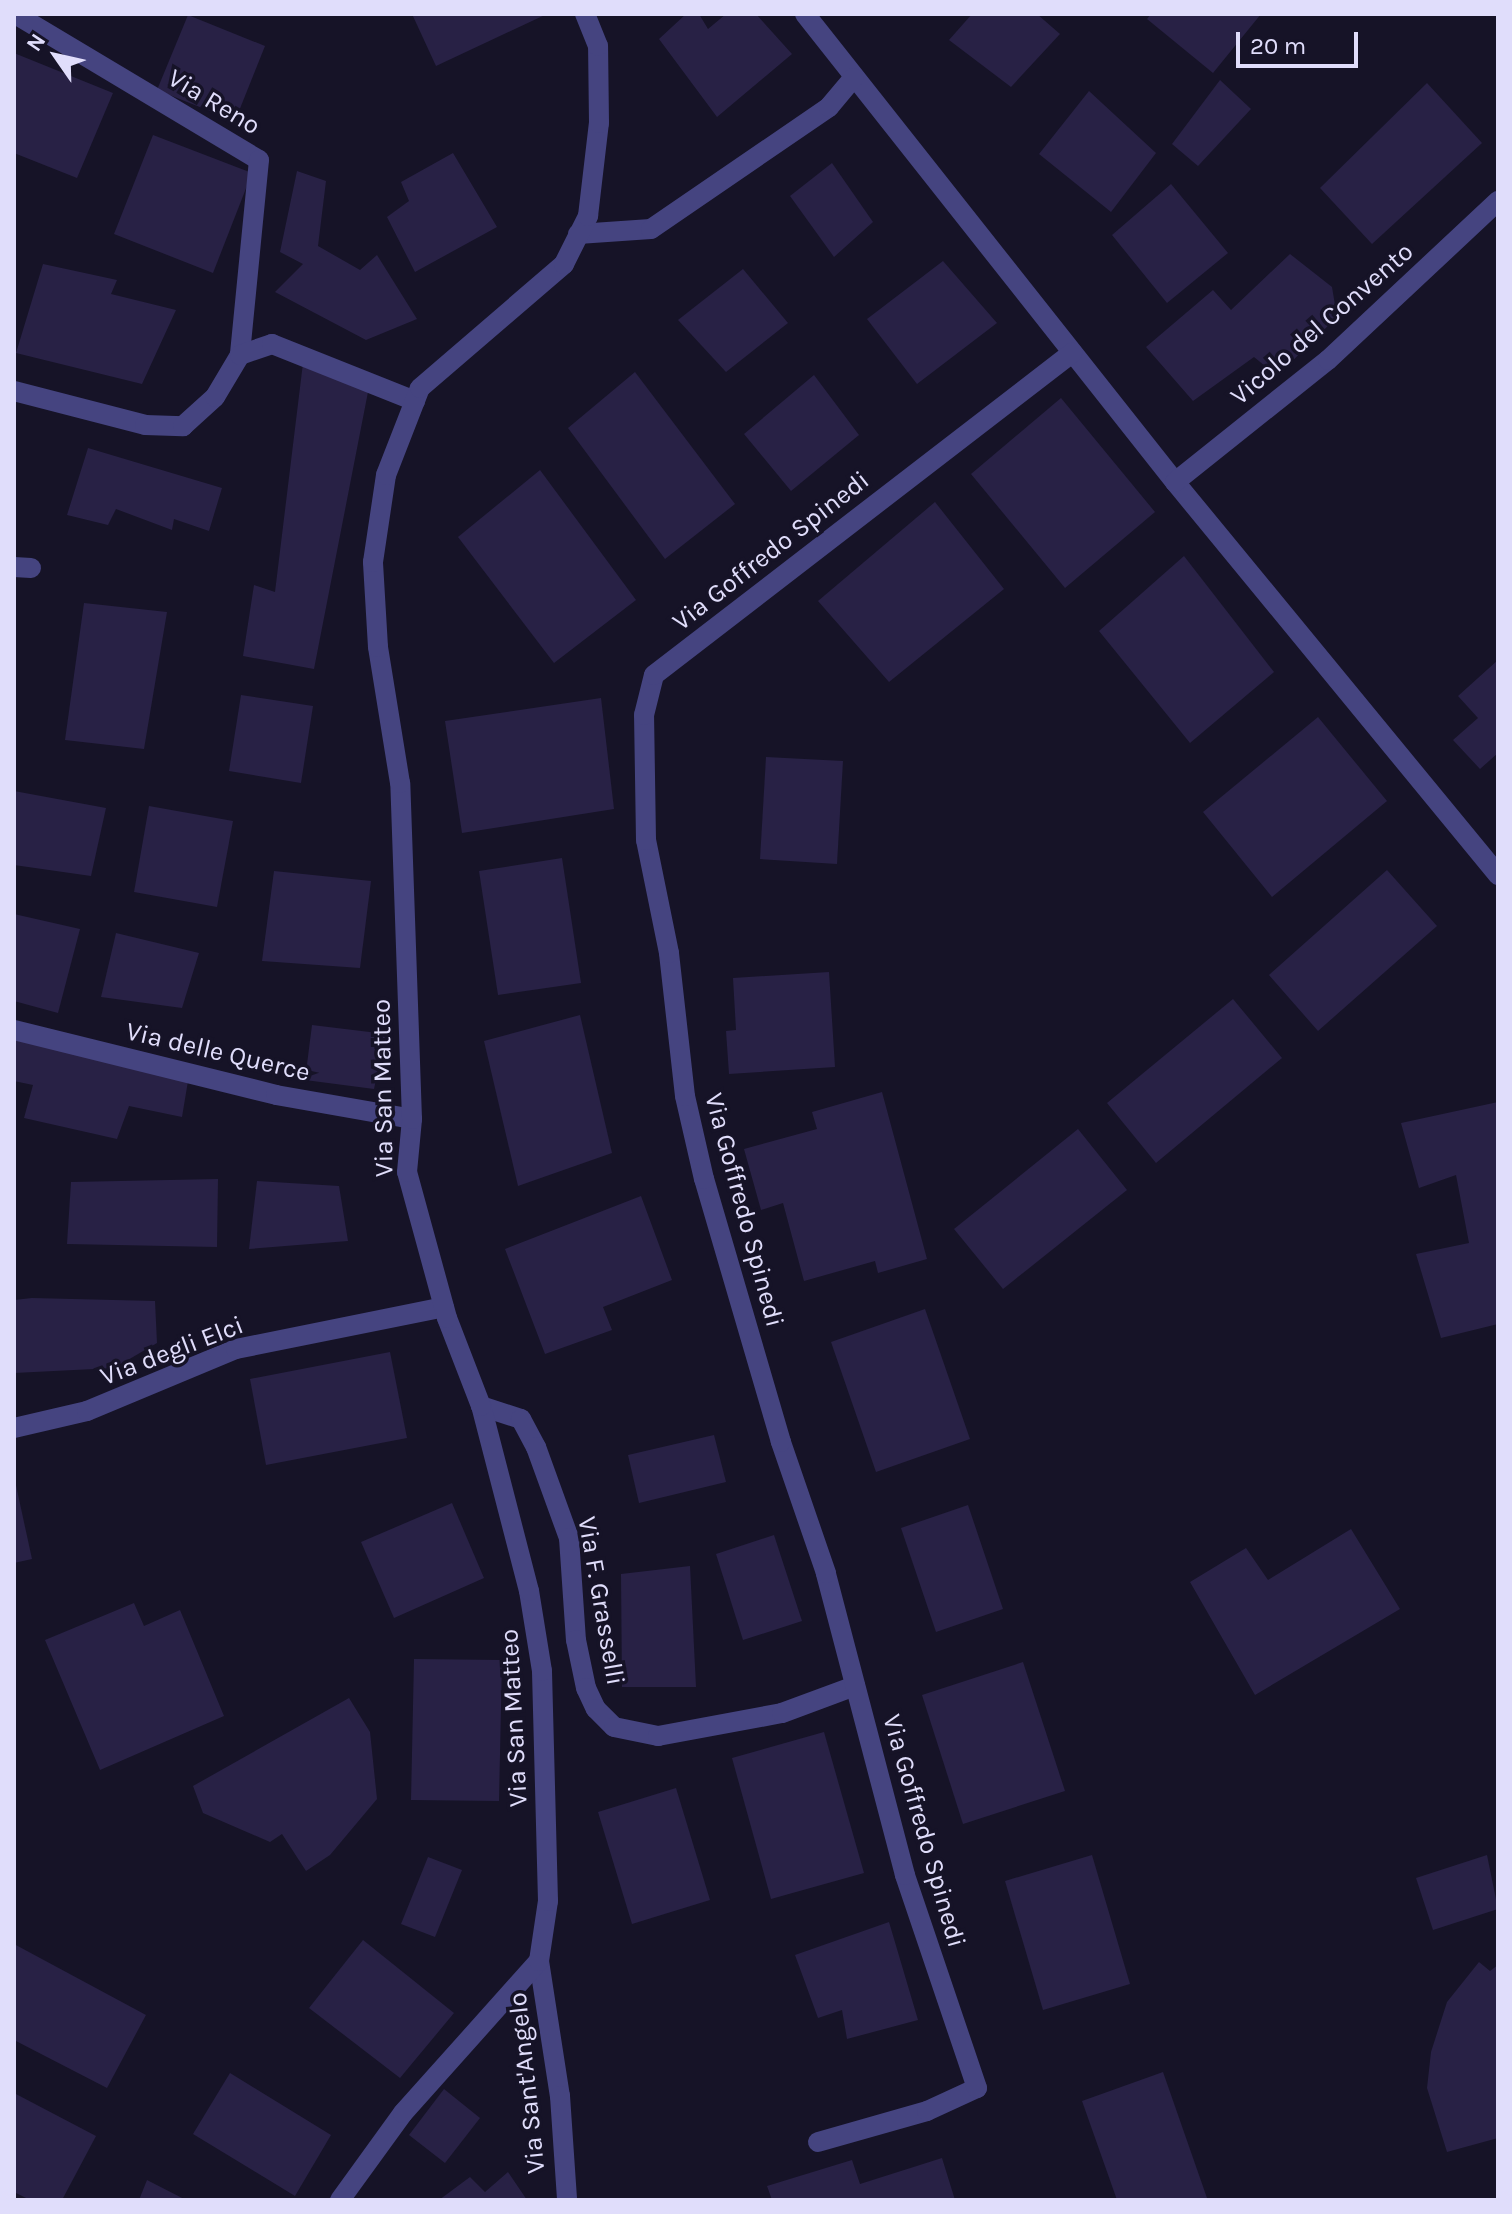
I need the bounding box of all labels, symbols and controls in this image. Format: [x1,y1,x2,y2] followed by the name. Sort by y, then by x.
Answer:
[16,16,96,96] north arrow
[1240,16,1362,66] scale bar
[21,29,51,56] text: N
[1250,32,1306,60] text: 20 m
[162,62,266,142] street label: Via Reno
[1224,236,1420,412] street label: Vicolo del Convento
[666,465,876,637] street label: Via Goffredo Spinedi
[366,999,400,1177] street label: Via San Matteo
[123,1016,313,1088] street label: Via delle Querce
[698,1090,790,1330] street label: Via Goffredo Spinedi
[96,1309,248,1393] street label: Via degli Elci
[571,1514,631,1688] street label: Via F. Grasselli
[494,1628,534,1808] street label: Via San Matteo
[876,1711,972,1951] street label: Via Goffredo Spinedi
[502,1991,552,2175] street label: Via Sant'Angelo

